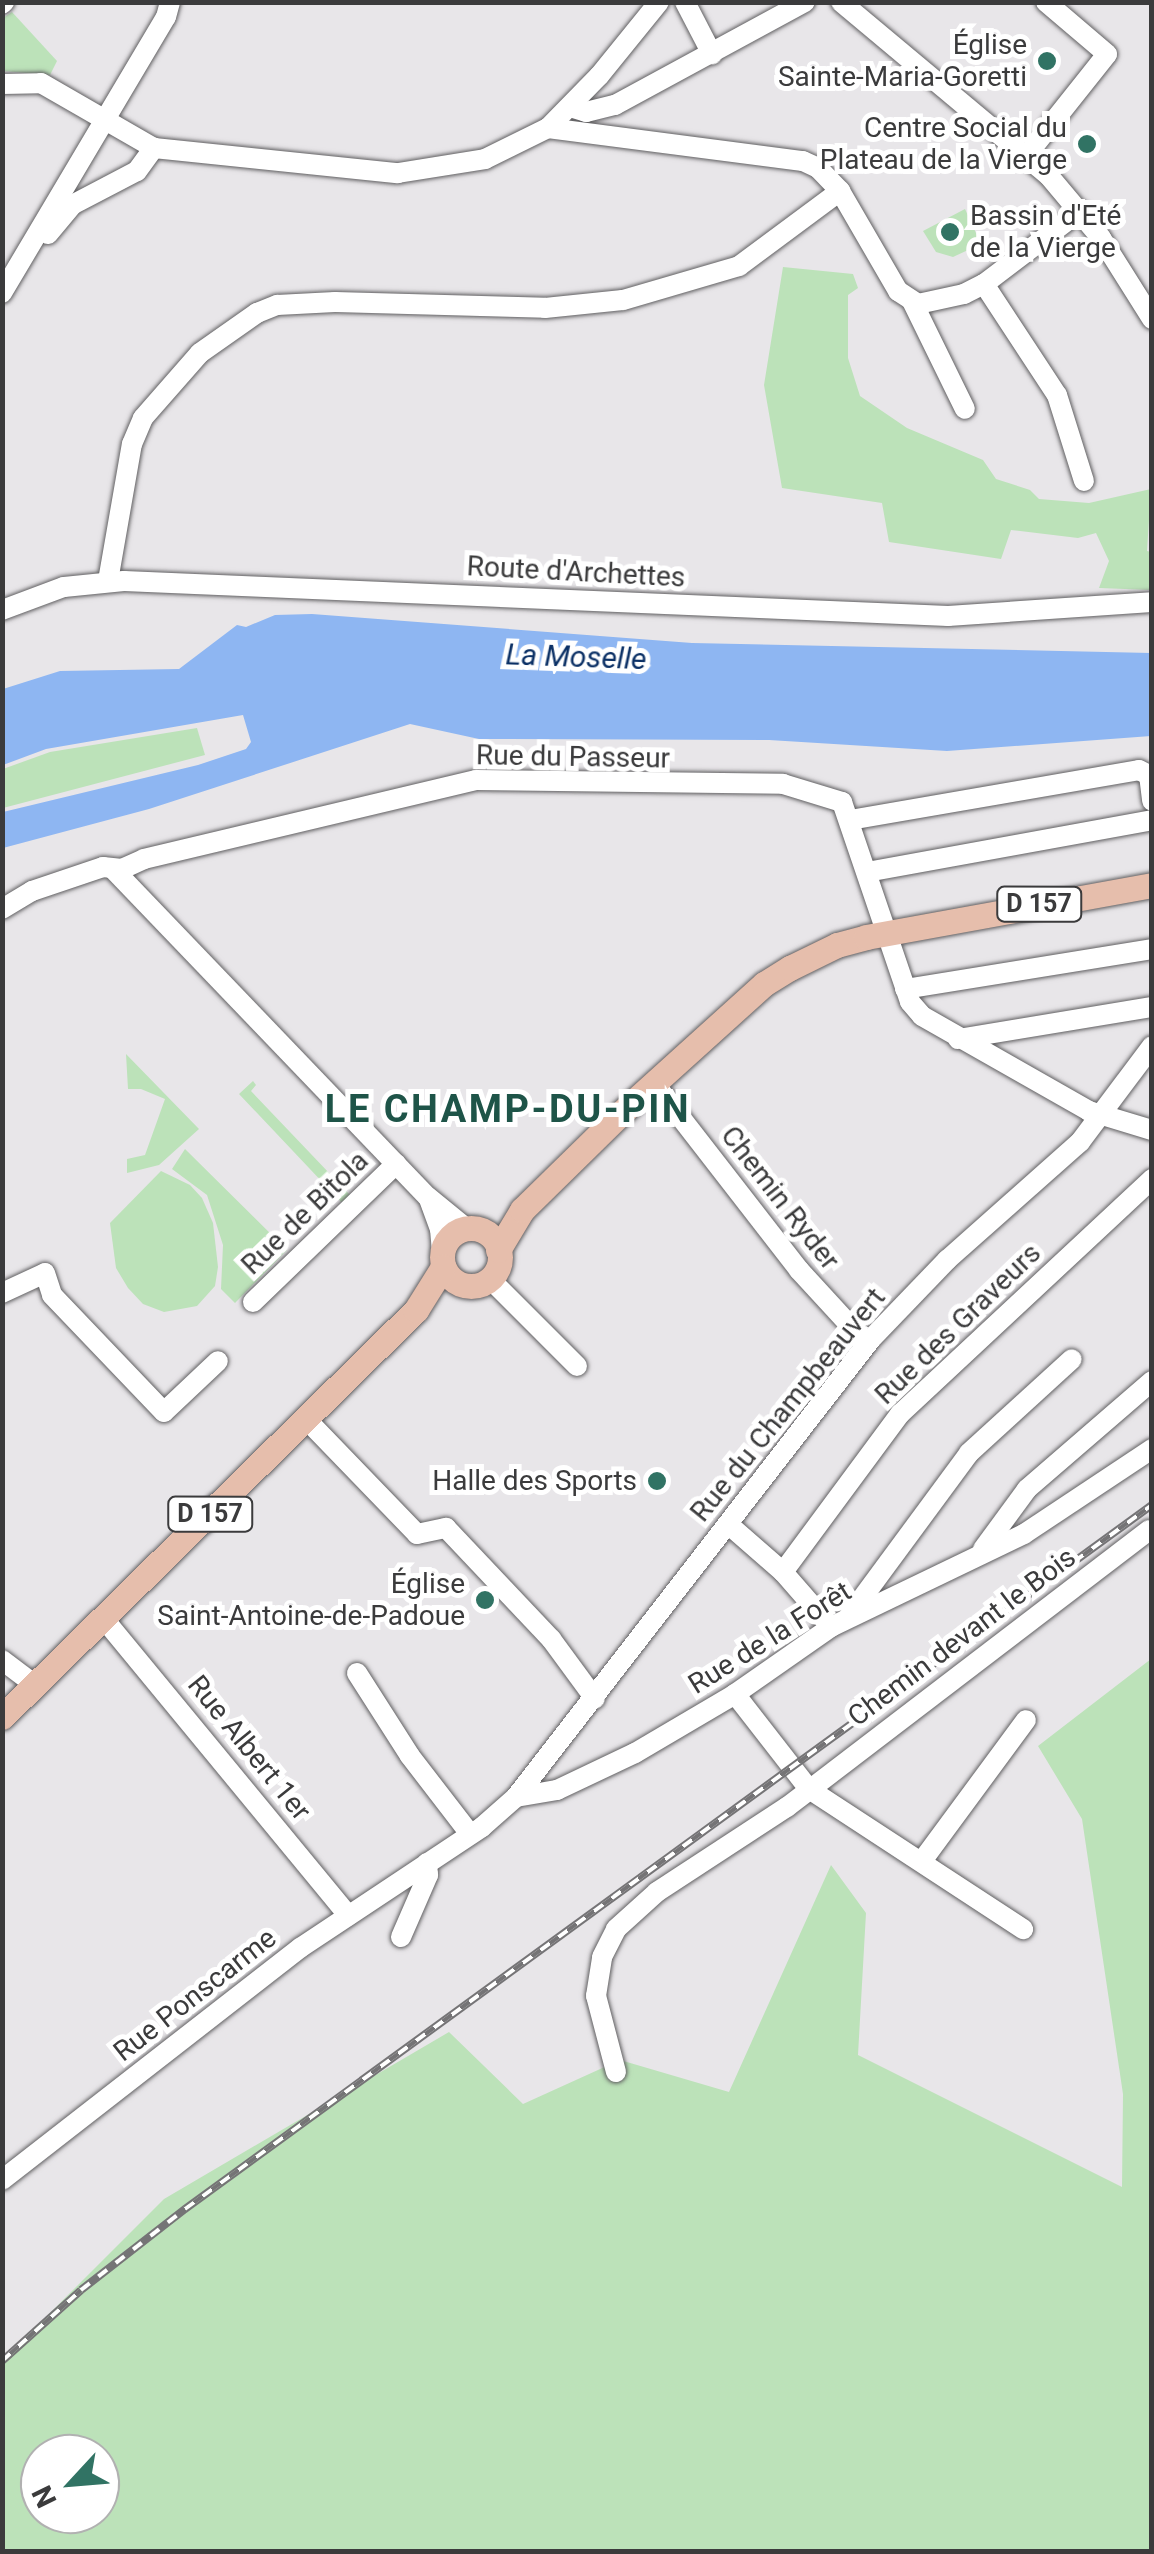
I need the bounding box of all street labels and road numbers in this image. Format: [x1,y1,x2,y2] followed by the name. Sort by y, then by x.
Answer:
[466,550,686,594] street label: Route d'Archettes
[476,739,670,775] street label: Rue du Passeur
[994,884,1084,924] road number: D 157
[714,1120,846,1276] street label: Chemin Ryder
[235,1144,375,1282] street label: Rue de Bitola
[868,1236,1048,1412] street label: Rue des Graveurs
[684,1282,892,1528] street label: Rue du Champbeauvert
[165,1494,255,1534] road number: D 157
[842,1540,1082,1734] street label: Chemin devant le Bois
[682,1575,858,1701] street label: Rue de la Forêt
[180,1669,318,1827] street label: Rue Albert 1er
[107,1921,283,2069] street label: Rue Ponscarme

